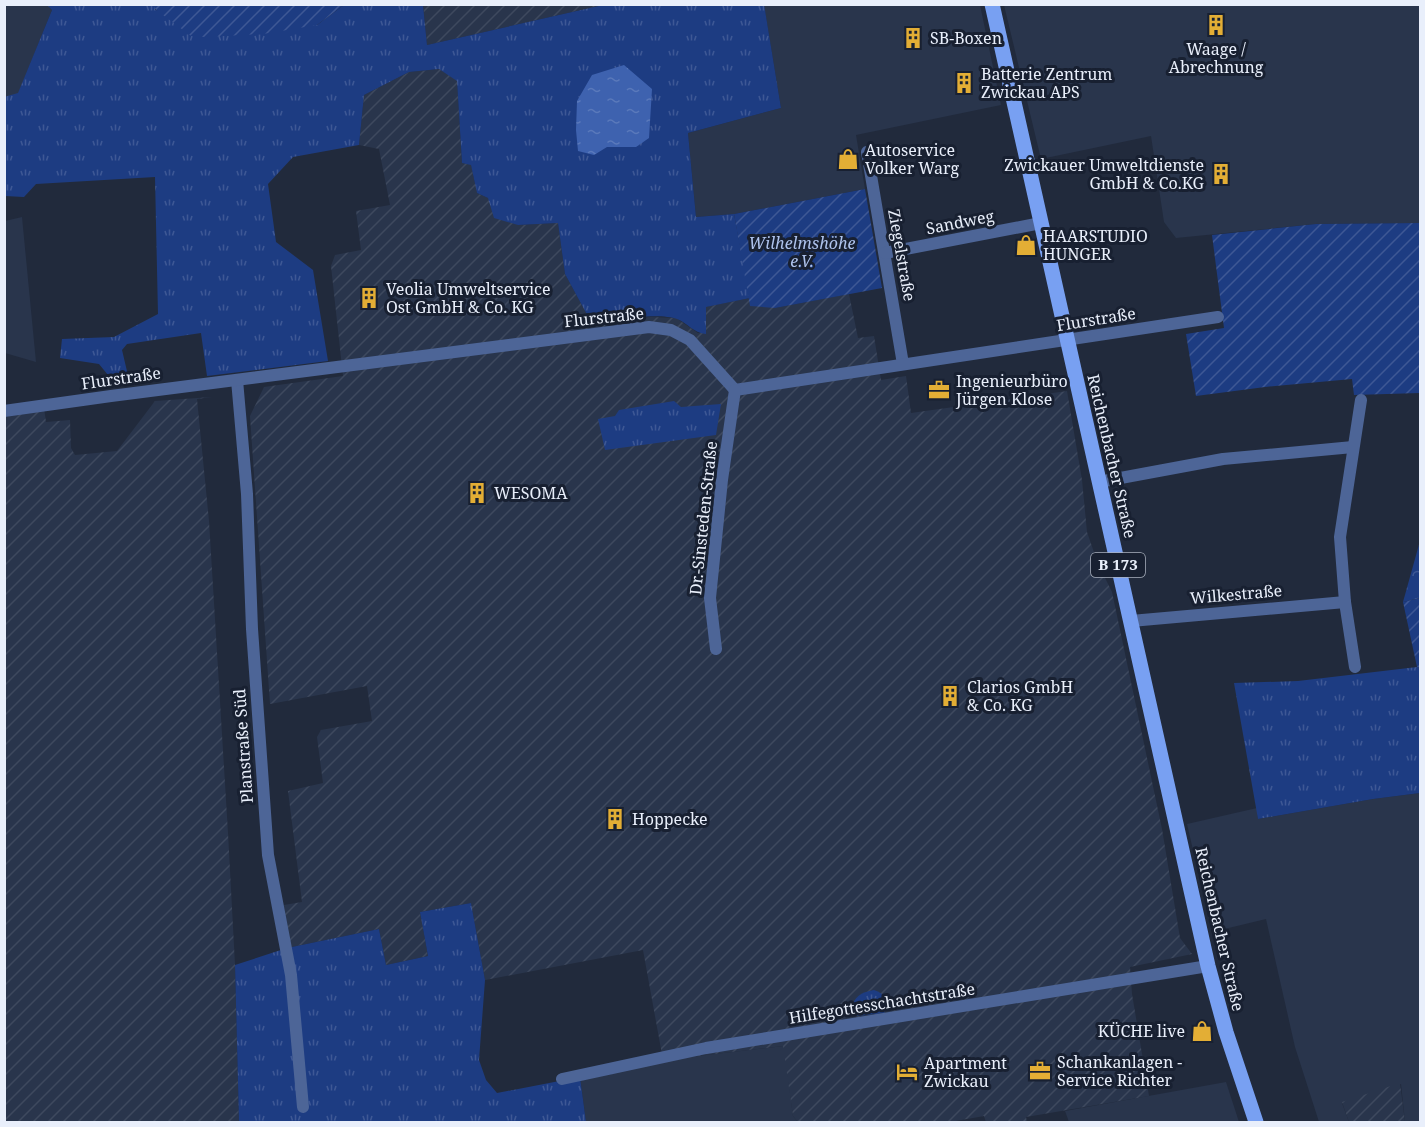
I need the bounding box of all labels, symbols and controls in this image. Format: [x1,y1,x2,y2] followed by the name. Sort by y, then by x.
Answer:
[1204,13,1228,37] building icon: Waage / Abrechnung
[901,26,925,50] building icon: SB-Boxen
[930,27,1002,49] place label: SB-Boxen
[1169,38,1264,78] place label: Waage / Abrechnung
[981,63,1112,103] place label: Batterie Zentrum Zwickau APS
[952,71,976,95] building icon: Batterie Zentrum Zwickau APS
[865,139,960,179] place label: Autoservice Volker Warg
[836,147,860,171] shop icon: Autoservice Volker Warg
[1004,154,1205,194] place label: Zwickauer Umweltdienste GmbH & Co.KG
[1209,162,1233,186] building icon: Zwickauer Umweltdienste GmbH & Co.KG
[924,205,996,239] street label: Sandweg
[883,207,921,303] street label: Ziegelstraße
[1043,225,1148,265] place label: HAARSTUDIO HUNGER
[749,232,855,272] park label: Wilhelmshöhe e.V.
[1014,233,1038,257] shop icon: HAARSTUDIO HUNGER
[386,278,551,318] place label: Veolia Umweltservice Ost GmbH & Co. KG
[357,286,381,310] building icon: Veolia Umweltservice Ost GmbH & Co. KG
[563,302,645,332] street label: Flurstraße
[1055,302,1137,336] street label: Flurstraße
[80,362,162,394] street label: Flurstraße
[955,370,1068,410] place label: Ingenieurbüro Jürgen Klose
[1082,372,1142,540] street label: Reichenbacher Straße
[927,378,951,402] office icon: Ingenieurbüro Jürgen Klose
[684,440,722,596] street label: Dr.-Sinsteden-Straße
[465,481,489,505] building icon: WESOMA
[494,482,568,504] place label: WESOMA
[1091,553,1145,577] road number: B 173
[1189,579,1283,609] street label: Wilkestraße
[967,676,1073,716] place label: Clarios GmbH & Co. KG
[938,684,962,708] building icon: Clarios GmbH & Co. KG
[228,688,258,804] street label: Planstraße Süd
[603,807,627,831] building icon: Hoppecke
[632,808,708,830] place label: Hoppecke
[1190,845,1250,1013] street label: Reichenbacher Straße
[787,977,977,1029] street label: Hilfegottesschachtstraße
[1190,1019,1214,1043] shop icon: KÜCHE live
[1098,1020,1185,1042] place label: KÜCHE live
[1057,1051,1182,1091] place label: Schankanlagen - Service Richter
[924,1052,1007,1092] place label: Apartment Zwickau
[1028,1059,1052,1083] office icon: Schankanlagen - Service Richter
[895,1060,919,1084] hotel icon: Apartment Zwickau

